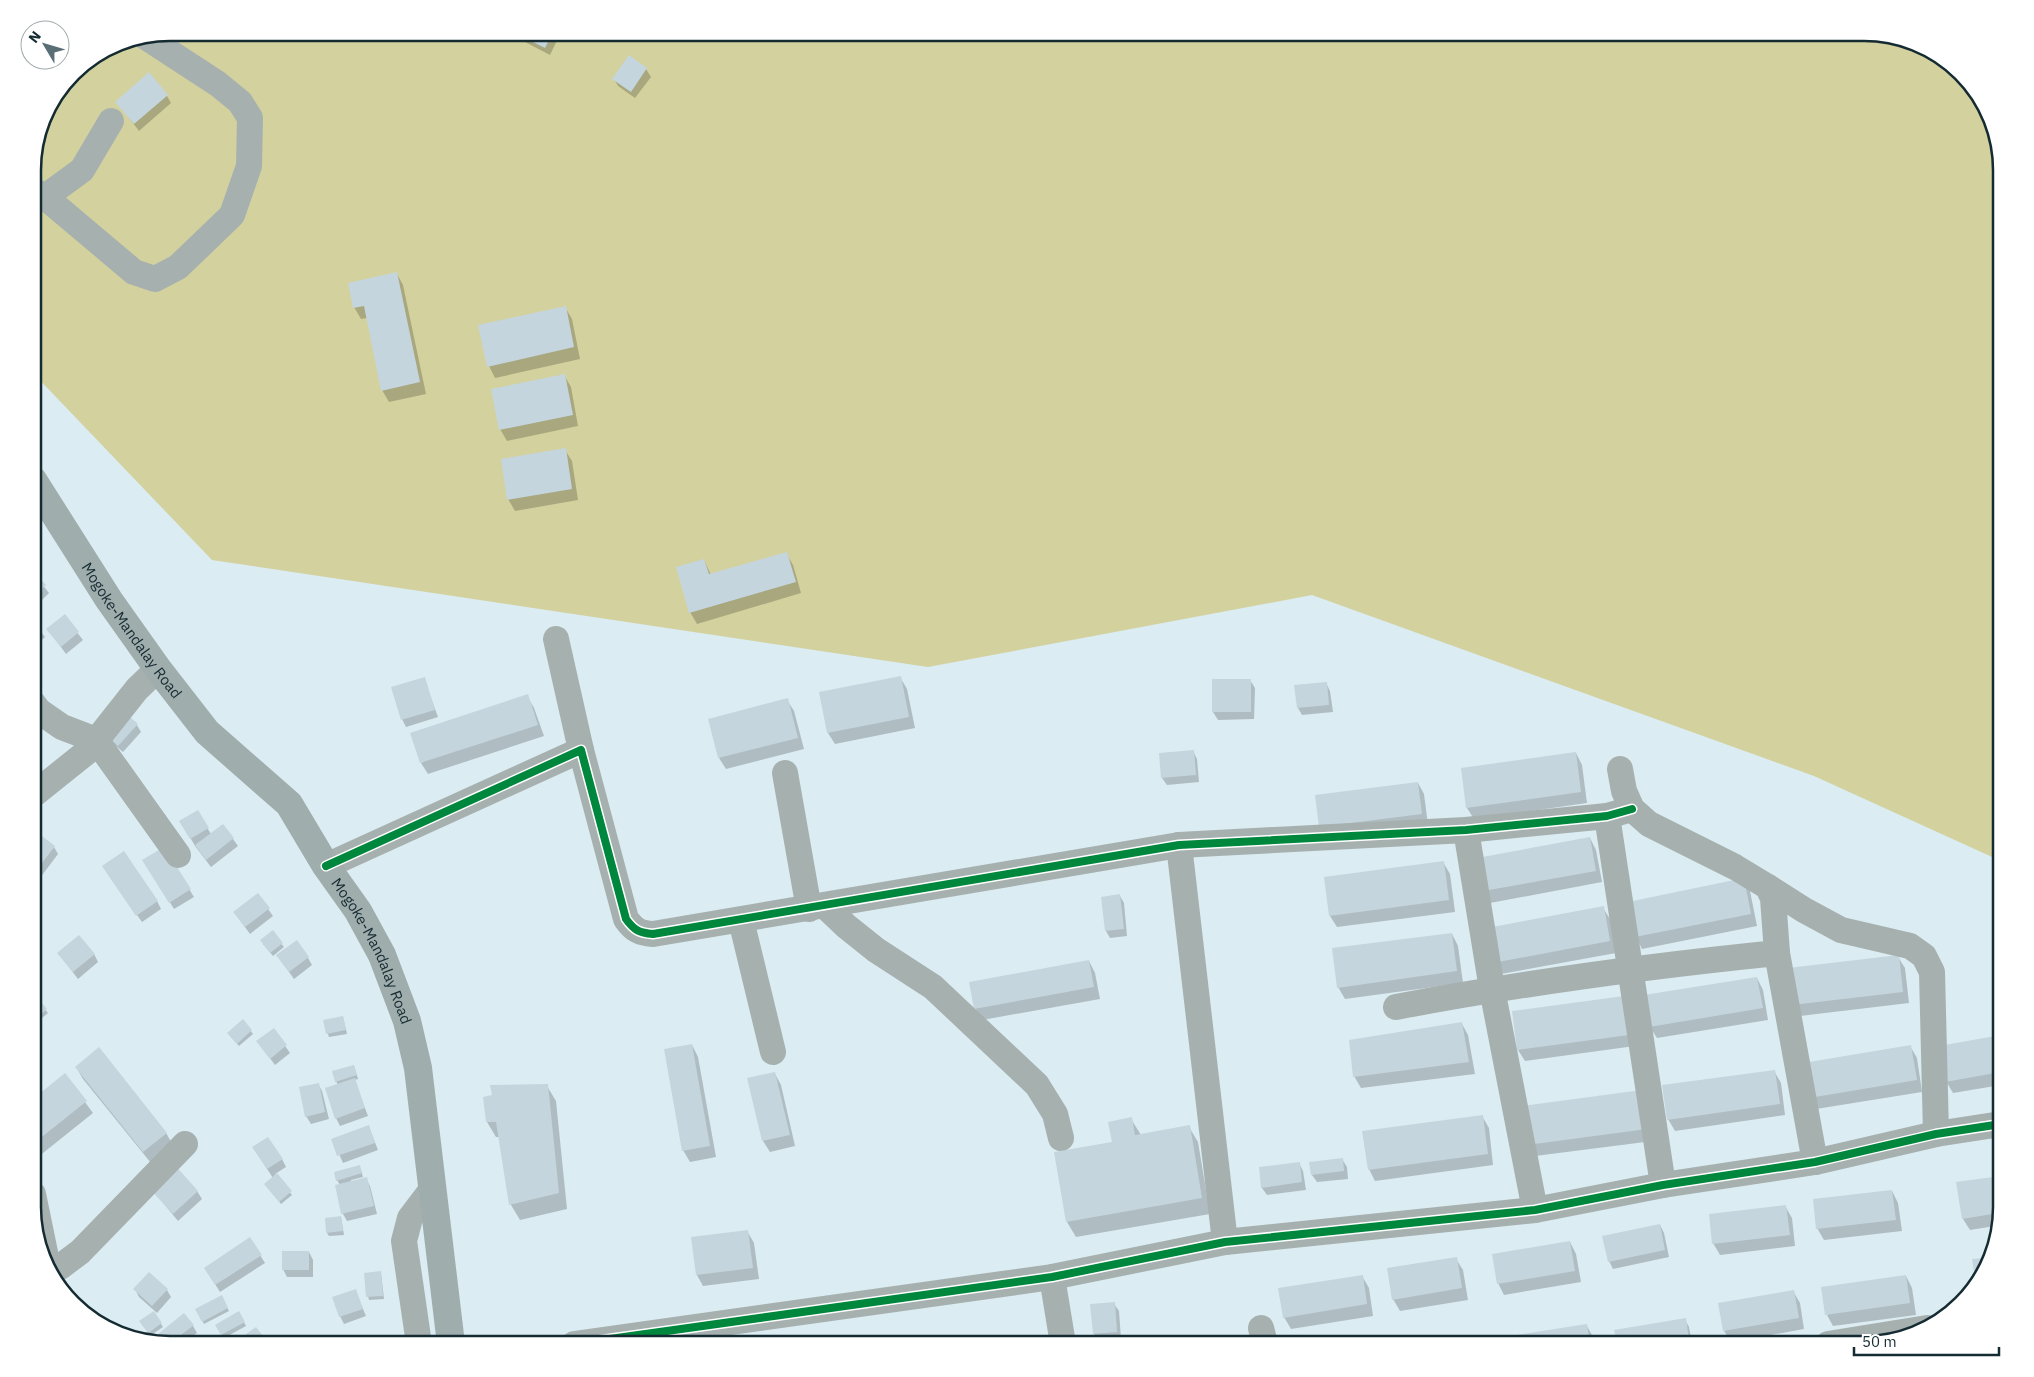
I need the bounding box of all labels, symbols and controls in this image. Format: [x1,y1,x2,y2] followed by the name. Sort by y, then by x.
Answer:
[20,20,70,70] north arrow
[25,27,45,47] text: N
[78,559,187,702] street label: Mogoke-Mandalay Road
[328,874,417,1026] street label: Mogoke-Mandalay Road
[1854,1324,1999,1356] scale bar
[1862,1332,1897,1351] text: 50 m

